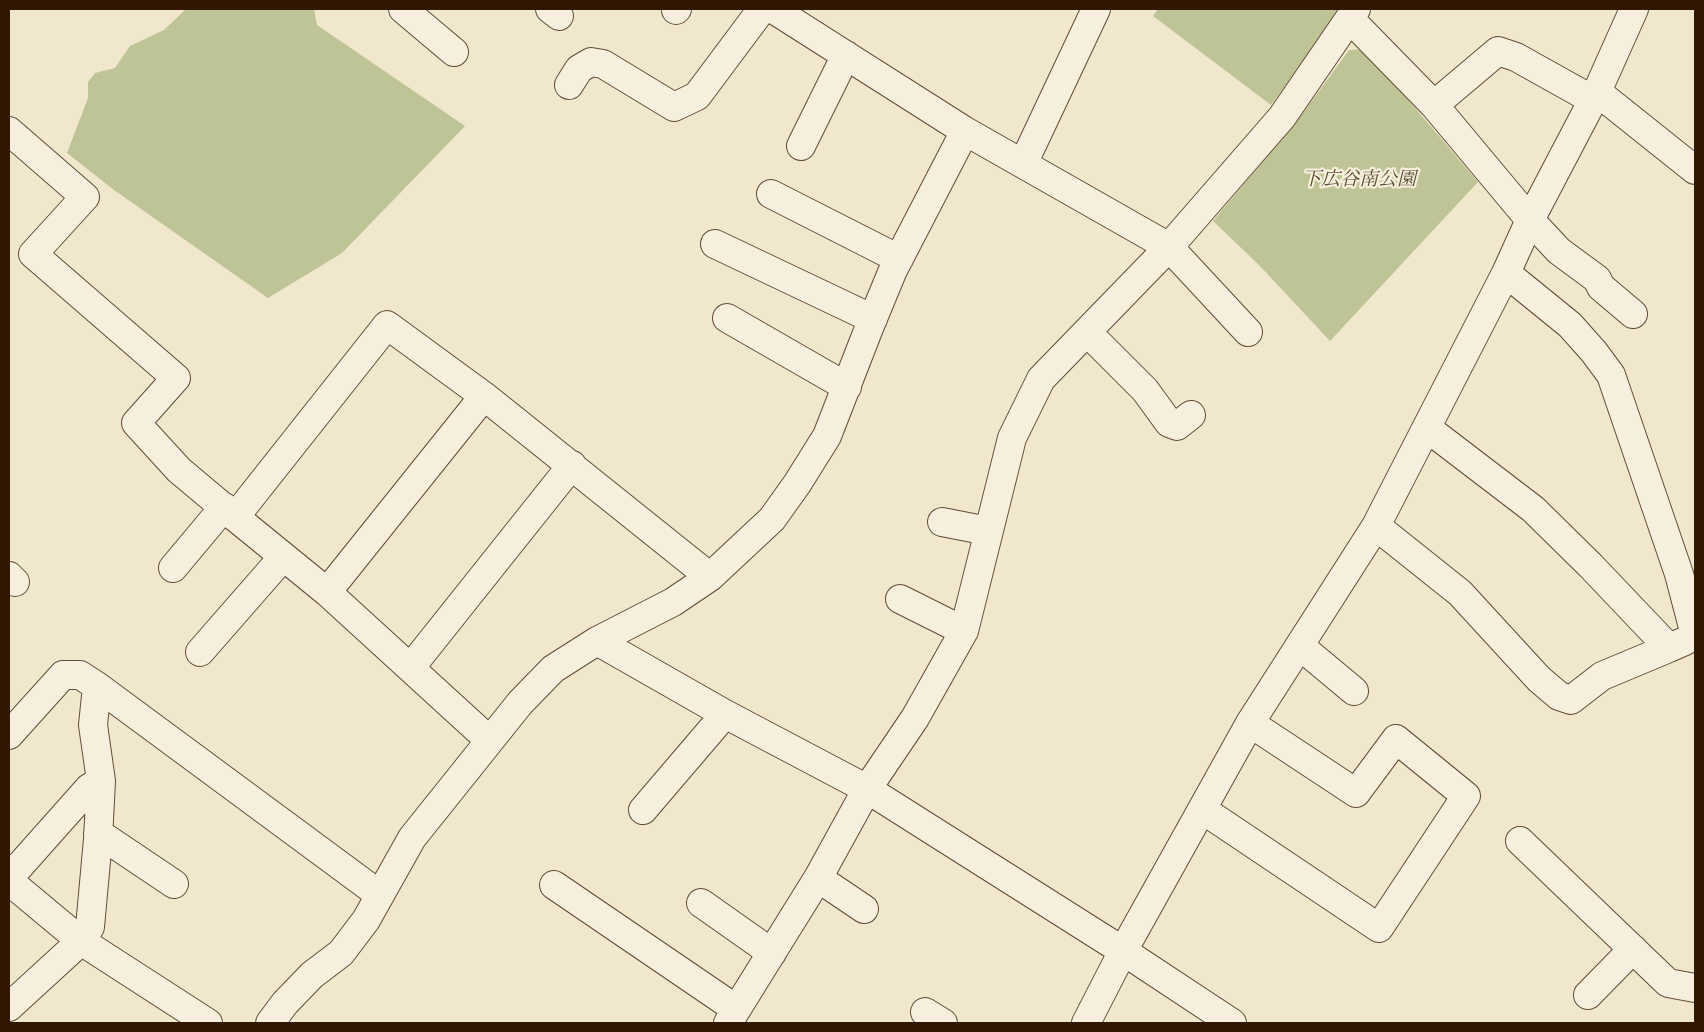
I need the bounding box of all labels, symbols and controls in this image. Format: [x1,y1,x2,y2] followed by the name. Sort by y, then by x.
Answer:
[1302,171,1416,193] park label: 下広谷南公園

